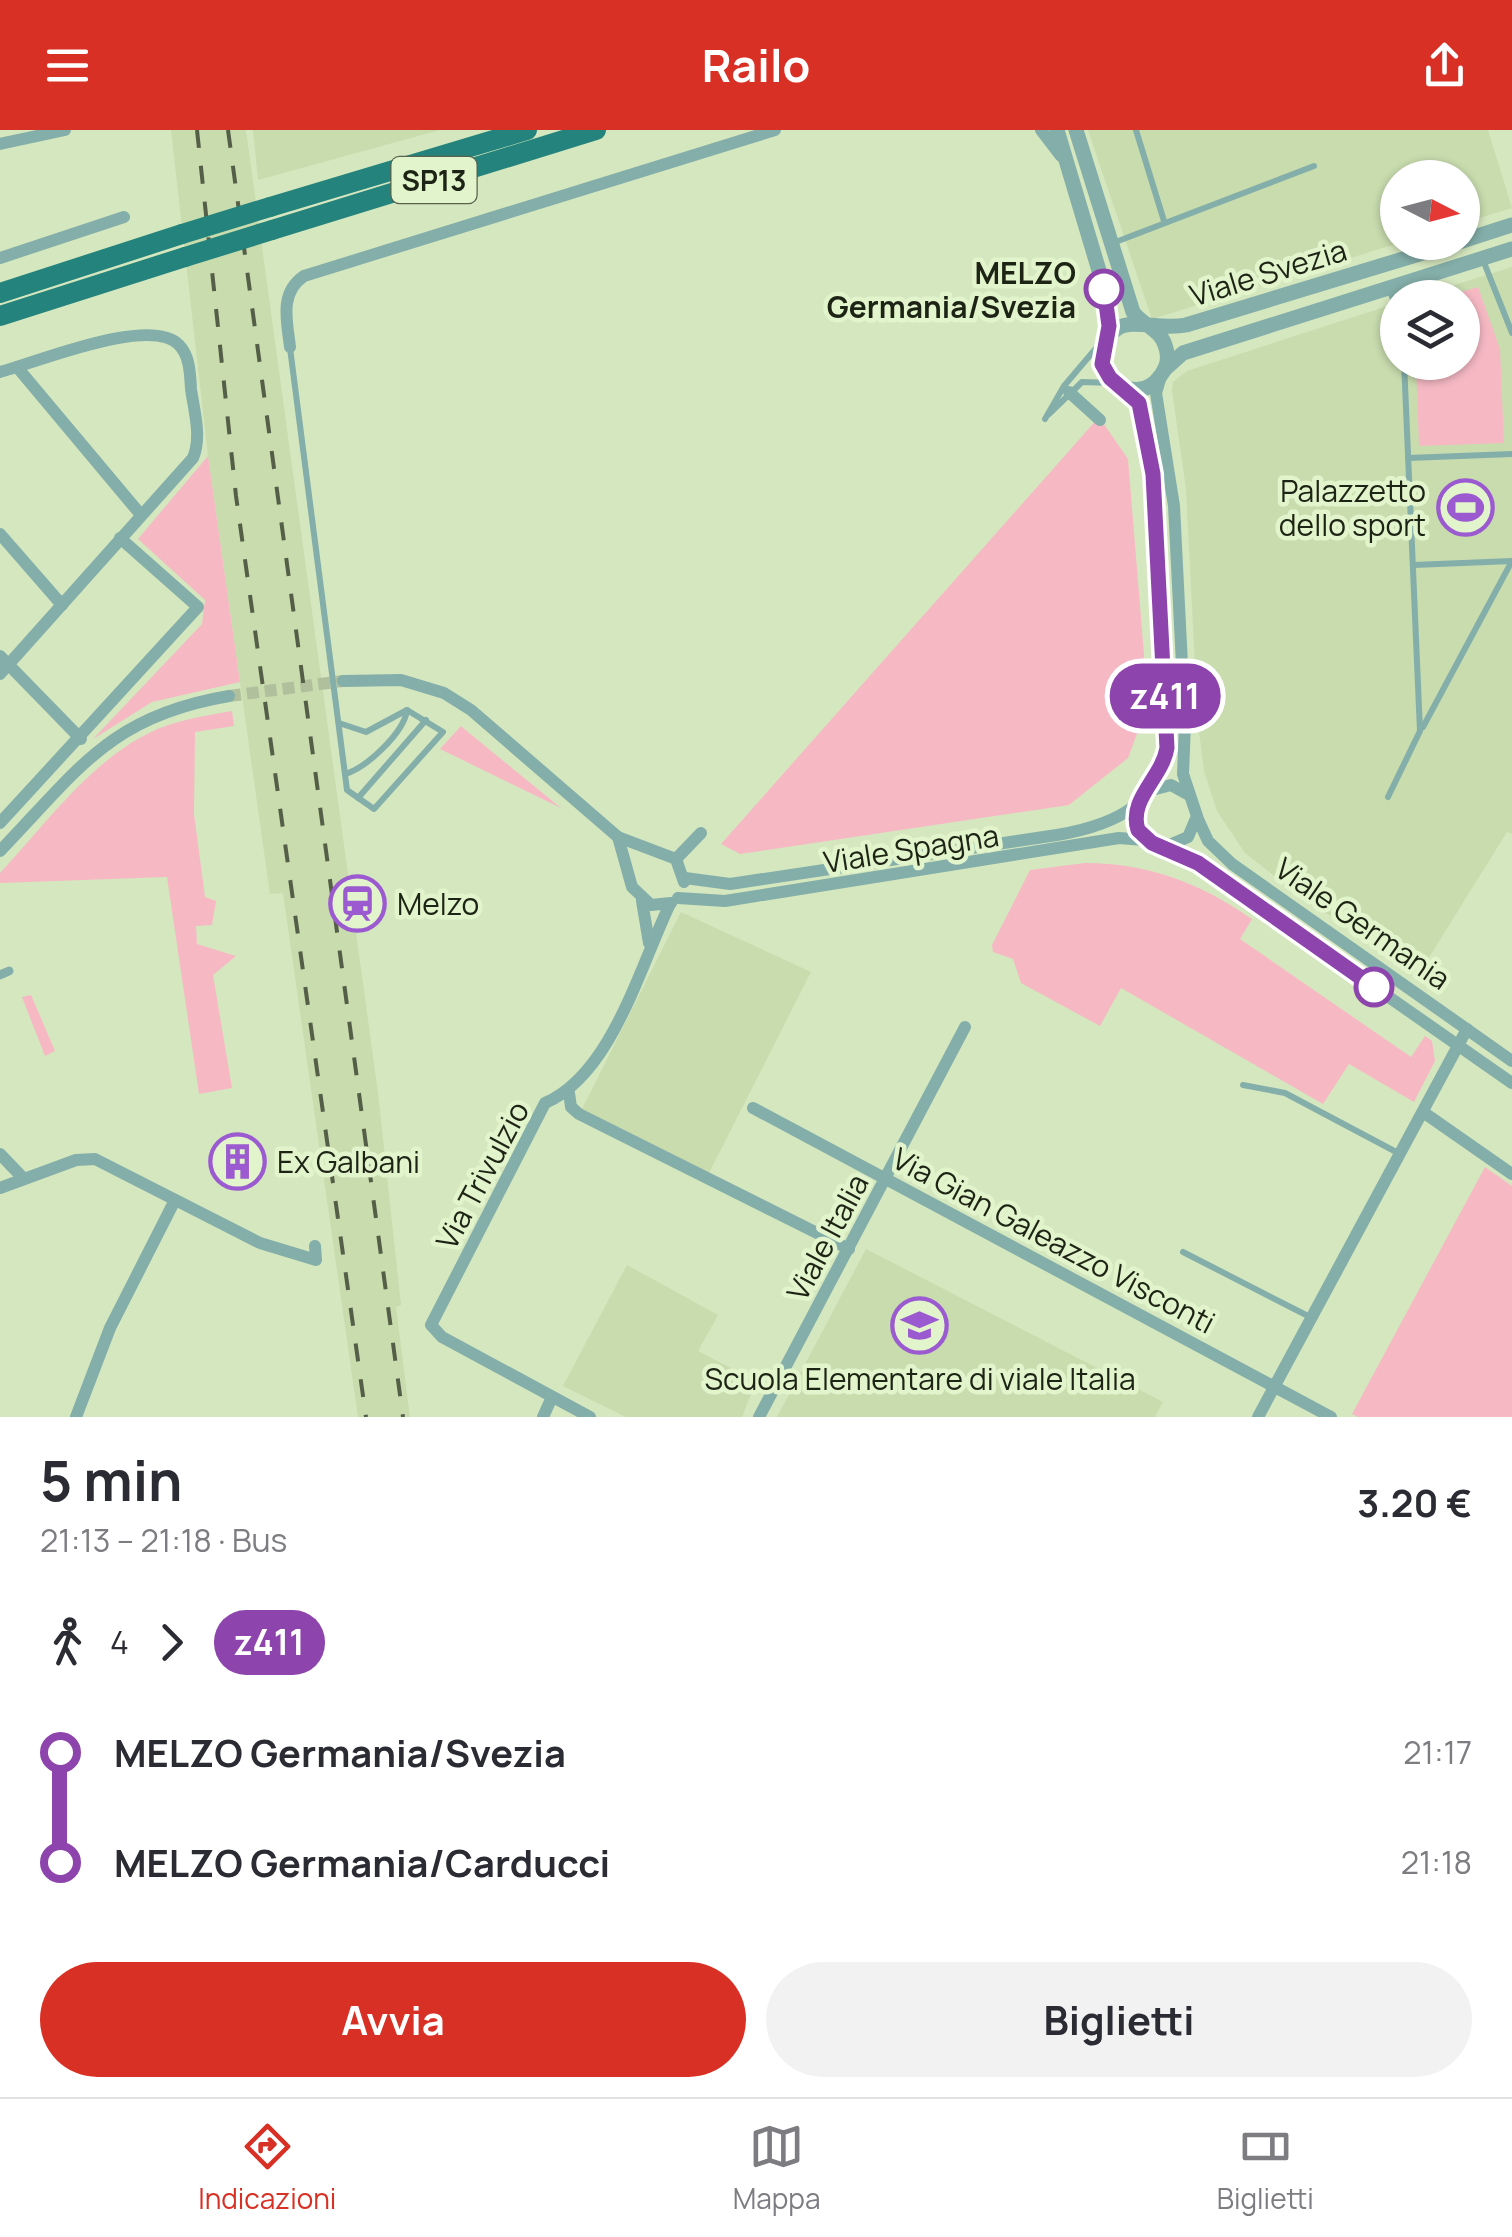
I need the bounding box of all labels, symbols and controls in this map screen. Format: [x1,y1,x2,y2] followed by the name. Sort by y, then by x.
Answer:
[702,34,810,96] text: Railo
[40,38,95,93] icon: menu
[1417,38,1472,93] icon: share
[392,157,476,203] road number: SP13
[1380,160,1480,260] north arrow
[1380,160,1480,380] map controls
[1185,229,1351,315] street label: Viale Svezia
[827,252,1076,327] place label: MELZO Germania/Svezia
[1085,270,1123,308] marker: MELZO Germania/Svezia
[1380,280,1480,380] button: layers
[1279,470,1426,545] place label: Palazzetto dello sport
[1435,477,1495,537] sports icon: Palazzetto dello sport
[1095,664,1235,728] line badge: z411
[1130,672,1200,720] text: z411
[820,814,1002,882] street label: Viale Spagna
[1267,847,1459,999] street label: Viale Germania
[328,873,388,933] station icon: Melzo
[397,883,479,924] place label: Melzo
[1355,968,1393,1006] unlabelled marker
[426,1094,538,1256] street label: Via Trivulzio
[208,1131,268,1191] building icon: Ex Galbani
[886,1137,1222,1343] street label: Via Gian Galeazzo Visconti
[277,1141,420,1182] place label: Ex Galbani
[776,1166,878,1308] street label: Viale Italia
[890,1296,950,1356] school or university icon: Scuola Elementare di viale Italia
[704,1358,1136,1399] place label: Scuola Elementare di viale Italia
[40,1442,183,1518] text: 5 min
[1357,1476,1472,1528] text: 3.20 €
[40,1518,287,1562] text: 21:13 – 21:18 · Bus
[40,1615,95,1670] icon: walk
[144,1615,199,1670] icon: forward
[234,1618,305,1666] text: z411
[110,1620,129,1664] text: 4
[114,1726,566,1778] text: MELZO Germania/Svezia
[1403,1730,1472,1774] text: 21:17
[114,1836,610,1888] text: MELZO Germania/Carducci
[1401,1840,1472,1884] text: 21:18
[40,1962,746,2077] button: Avvia
[766,1962,1472,2077] button: Biglietti
[198,2119,336,2217] tab: Indicazioni
[733,2119,821,2217] tab: Mappa
[1217,2119,1314,2217] tab: Biglietti

